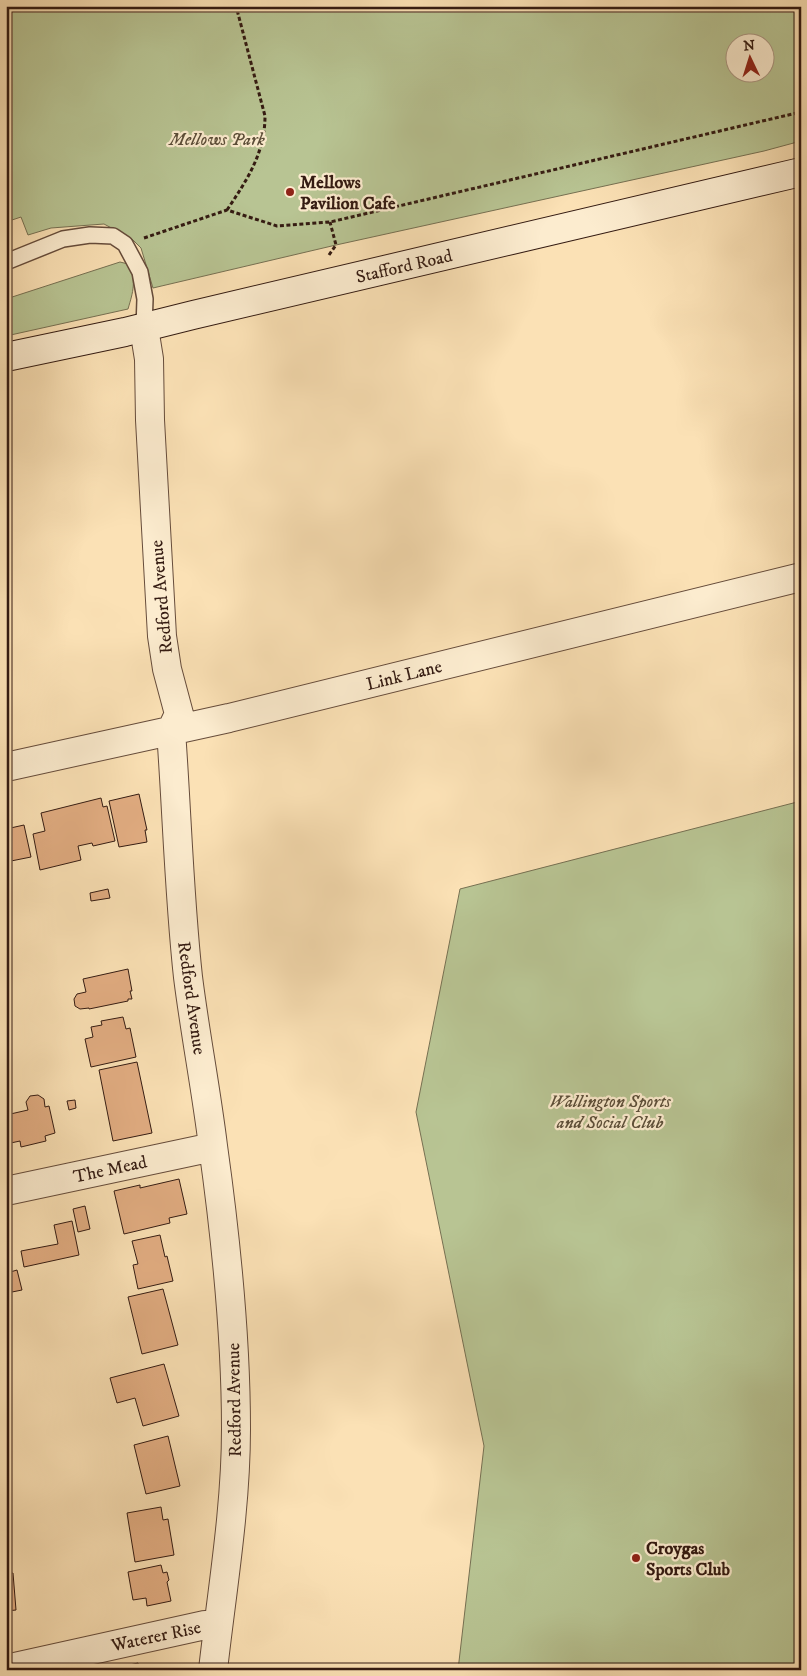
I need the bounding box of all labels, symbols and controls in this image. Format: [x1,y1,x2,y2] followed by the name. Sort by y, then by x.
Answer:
[724,32,774,82] north arrow
[743,37,756,55] text: N
[167,129,265,151] park label: Mellows Park
[300,172,396,215] place label: Mellows Pavilion Cafe
[284,186,296,198] marker: Mellows Pavilion Cafe
[354,245,455,289] street label: Stafford Road
[146,539,178,655] street label: Redford Avenue
[364,656,444,696] street label: Link Lane
[172,940,210,1056] street label: Redford Avenue
[549,1091,671,1134] park label: Wallington Sports and Social Club
[71,1151,149,1188] street label: The Mead
[223,1343,247,1457] street label: Redford Avenue
[646,1538,731,1581] place label: Croygas Sports Club
[630,1552,642,1564] marker: Croygas Sports Club
[108,1617,203,1657] street label: Waterer Rise

